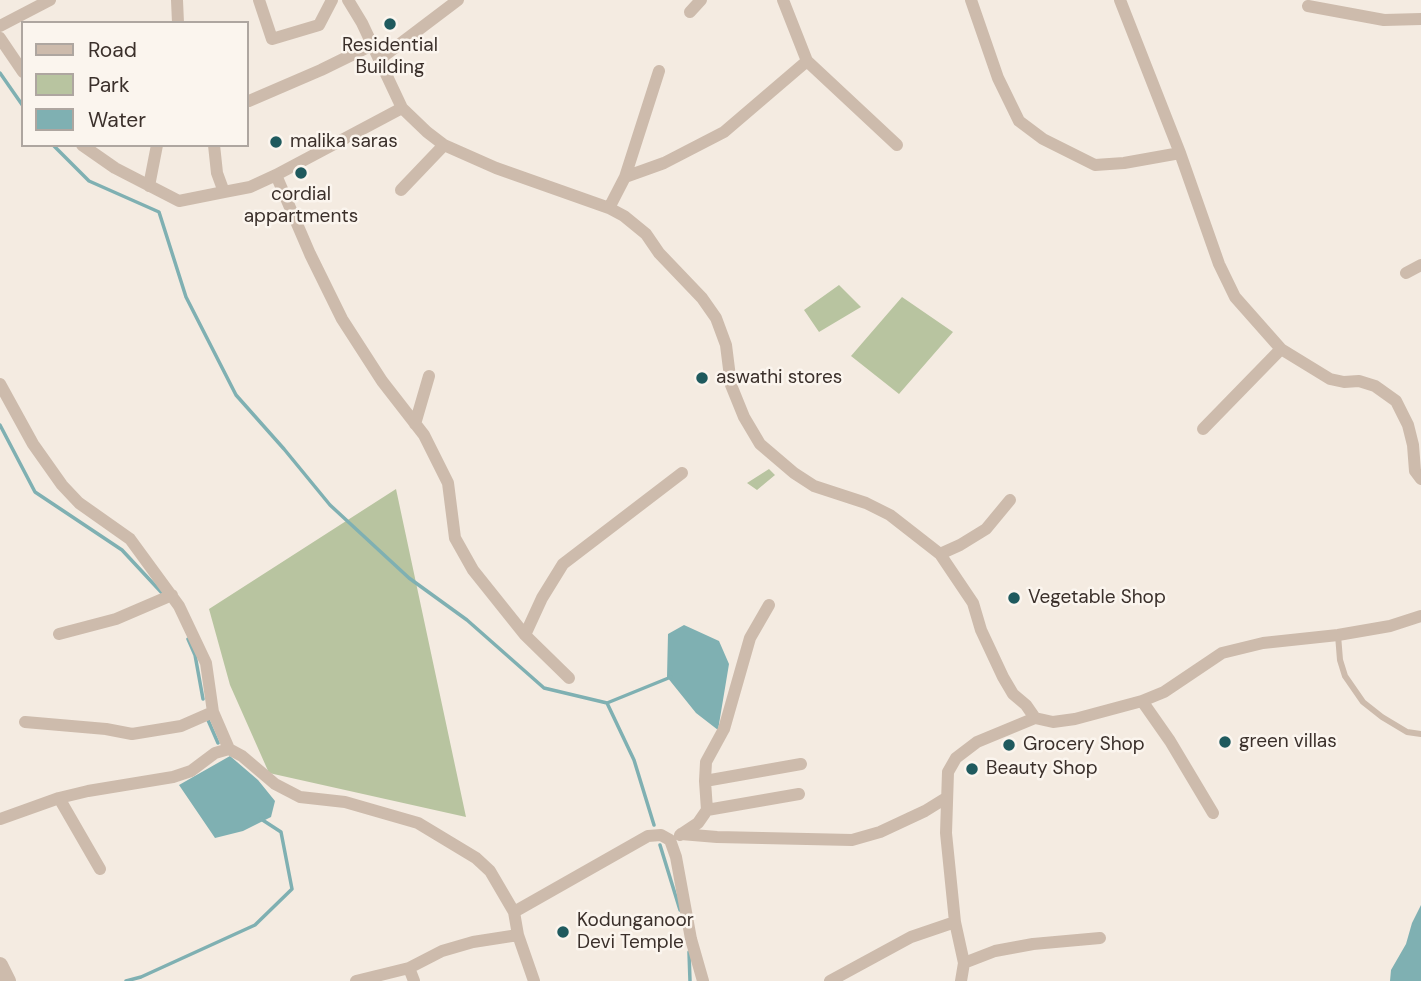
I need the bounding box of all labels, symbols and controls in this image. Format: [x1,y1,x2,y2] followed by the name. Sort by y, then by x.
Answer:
[382,16,398,32] marker: Residential Building
[21,21,248,147] legend
[342,35,438,79] place label: Residential Building
[88,36,137,64] text: Road
[88,71,129,99] text: Park
[88,106,146,134] text: Water
[290,131,398,153] place label: malika saras
[268,134,284,150] marker: malika saras
[293,165,309,181] marker: cordial appartments
[244,184,358,228] place label: cordial appartments
[716,367,842,389] place label: aswathi stores
[694,370,710,386] marker: aswathi stores
[1028,587,1166,609] place label: Vegetable Shop
[1006,590,1022,606] marker: Vegetable Shop
[1239,731,1337,753] place label: green villas
[1023,734,1145,756] place label: Grocery Shop
[1217,734,1233,750] marker: green villas
[1001,737,1017,753] marker: Grocery Shop
[986,758,1098,780] place label: Beauty Shop
[964,761,980,777] marker: Beauty Shop
[577,910,694,954] place label: Kodunganoor Devi Temple
[555,924,571,940] marker: Kodunganoor Devi Temple

